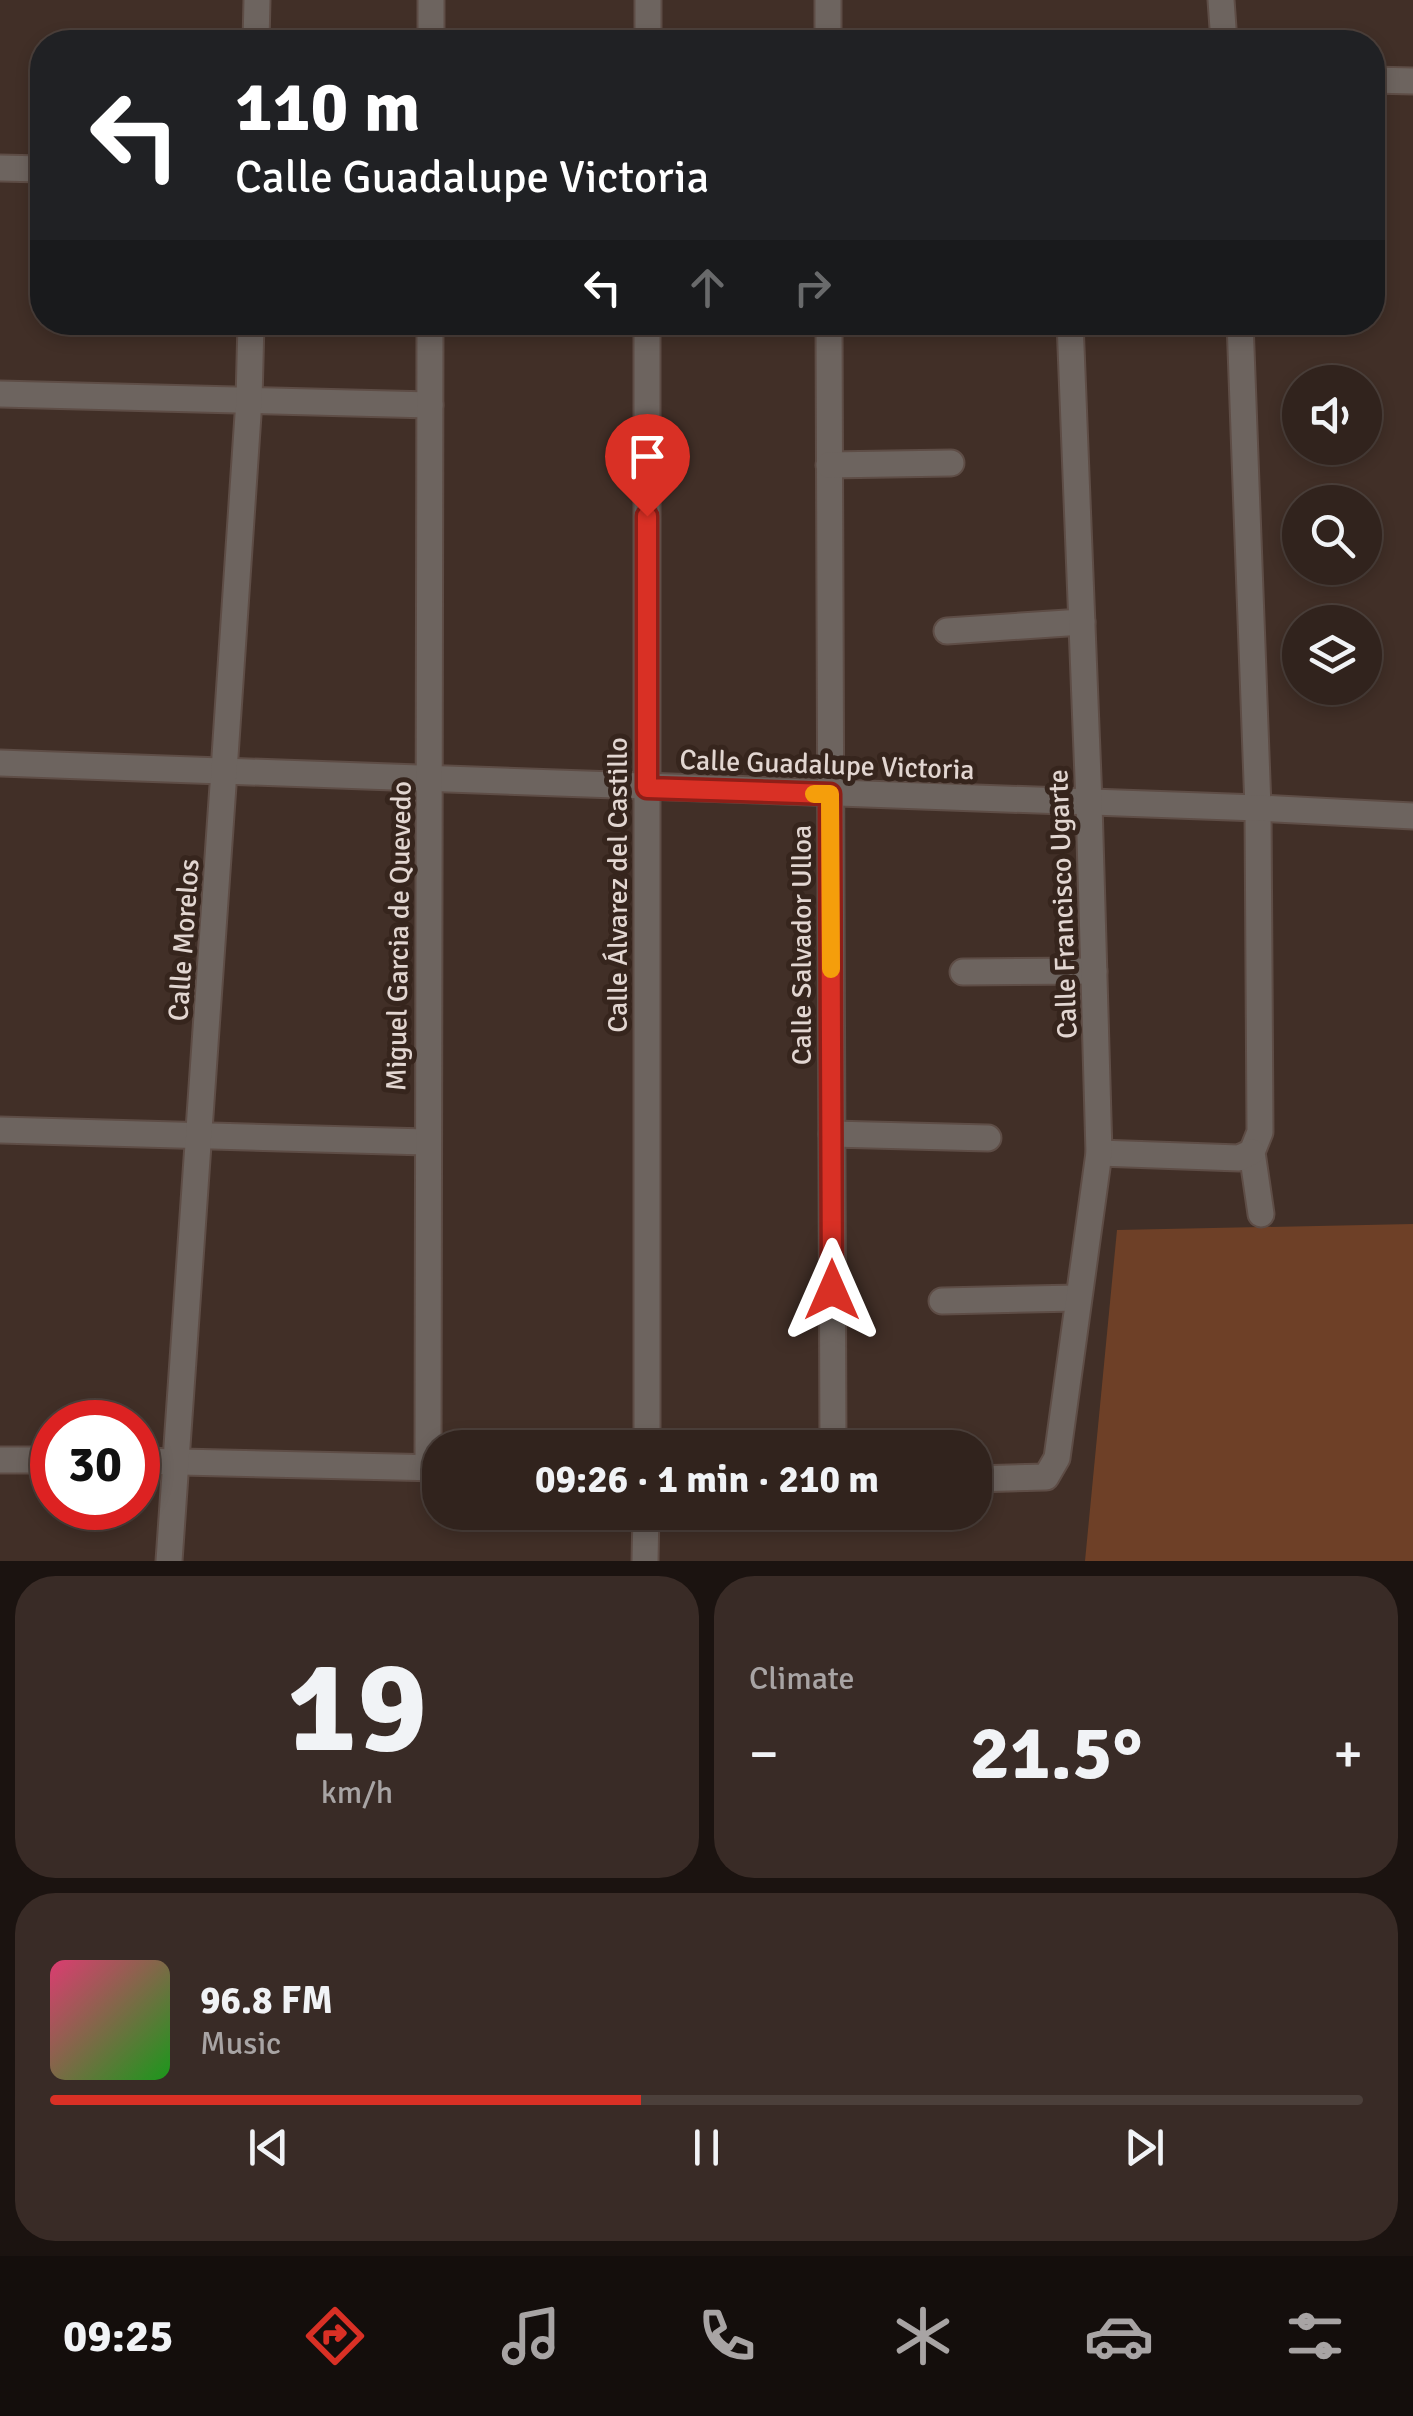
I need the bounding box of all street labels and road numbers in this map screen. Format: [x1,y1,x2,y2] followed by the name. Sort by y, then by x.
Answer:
[601,737,635,1033] street label: Calle Álvarez del Castillo
[679,743,975,787] street label: Calle Guadalupe Victoria
[1041,769,1085,1039] street label: Calle Francisco Ugarte
[379,781,419,1091] street label: Miguel Garcia de Quevedo
[785,825,819,1065] street label: Calle Salvador Ulloa
[161,858,207,1022] street label: Calle Morelos

